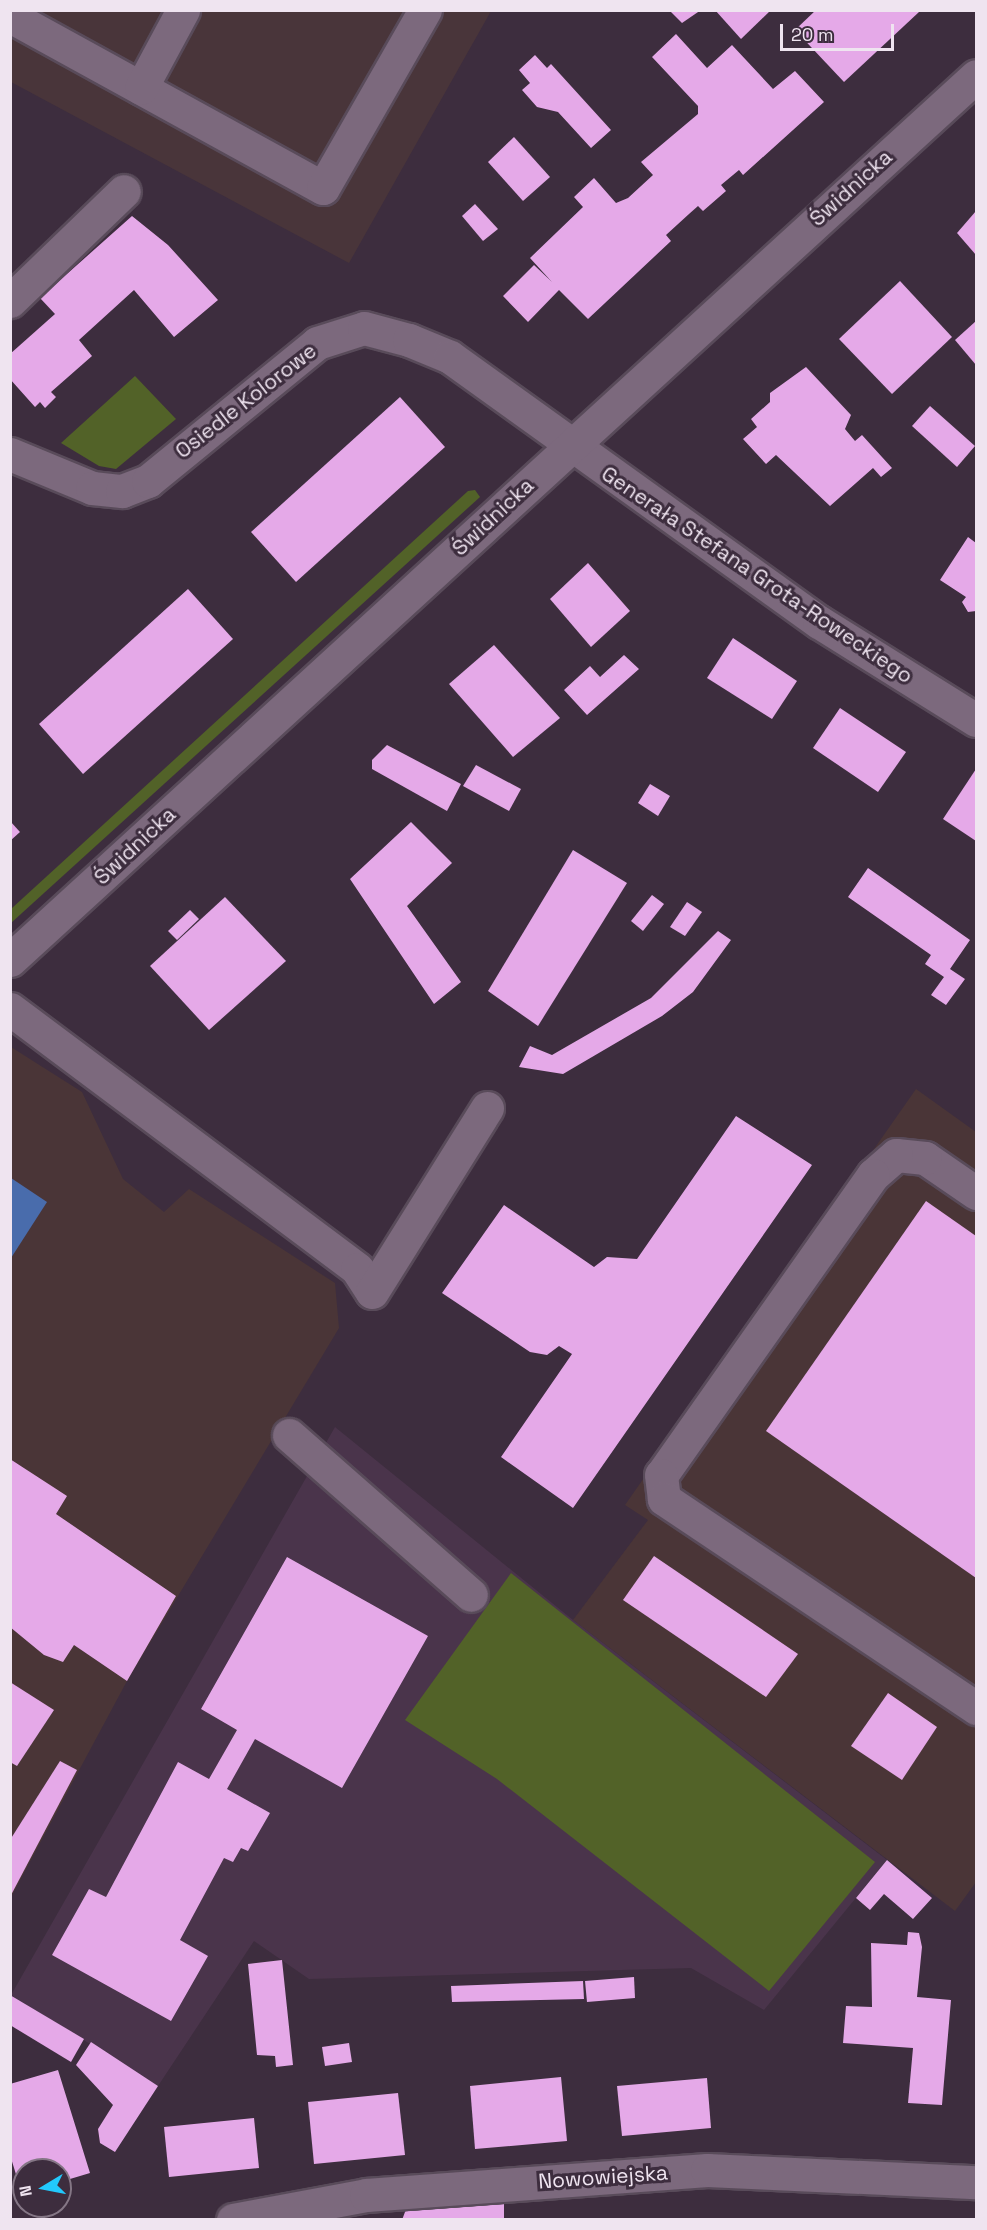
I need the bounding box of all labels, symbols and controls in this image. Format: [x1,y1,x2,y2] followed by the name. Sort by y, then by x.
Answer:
[783,12,897,50] scale bar
[791,23,834,46] text: 20 m
[805,144,897,232] street label: Świdnicka
[170,338,322,464] street label: Osiedle Kolorowe
[597,461,917,689] street label: Generała Stefana Grota-Roweckiego
[447,473,539,561] street label: Świdnicka
[89,802,181,890] street label: Świdnicka
[12,2158,72,2218] north arrow
[537,2160,669,2194] street label: Nowowiejska
[14,2184,37,2198] text: N

